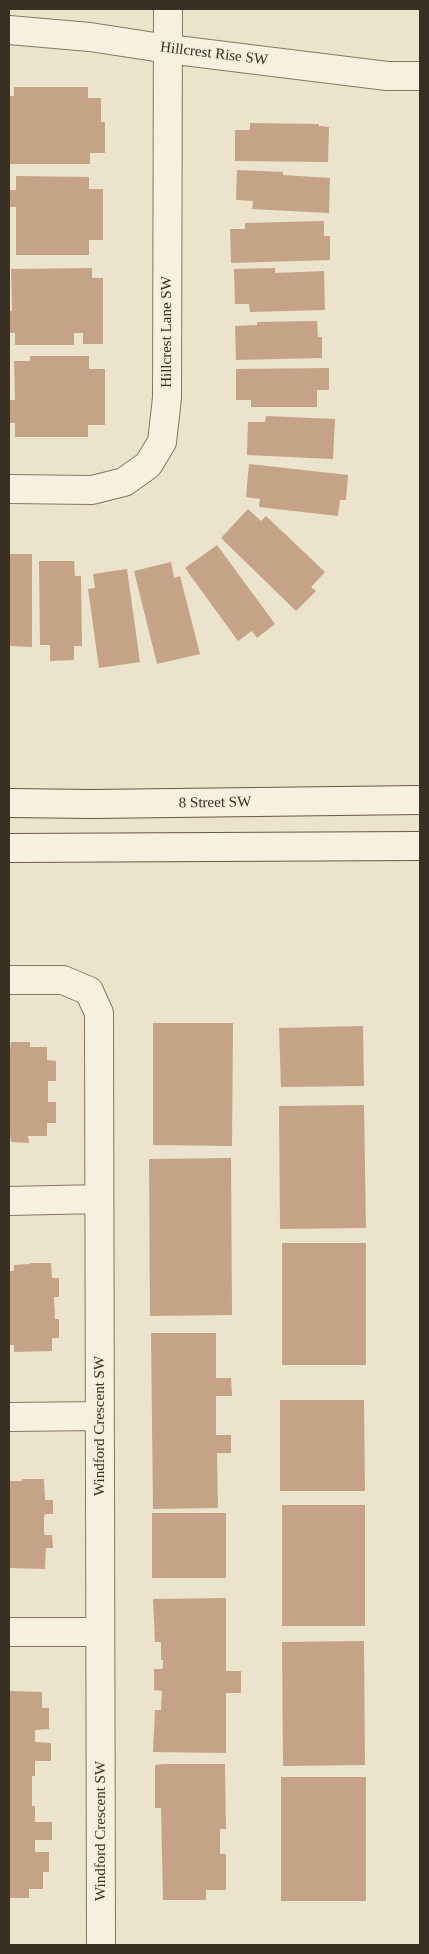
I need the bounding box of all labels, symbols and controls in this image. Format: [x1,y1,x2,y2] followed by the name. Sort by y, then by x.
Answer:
[159,38,269,70] street label: Hillcrest Rise SW
[158,276,176,388] street label: Hillcrest Lane SW
[179,793,251,813] street label: 8 Street SW
[91,1356,109,1496] street label: Windford Crescent SW
[92,1761,110,1901] street label: Windford Crescent SW

